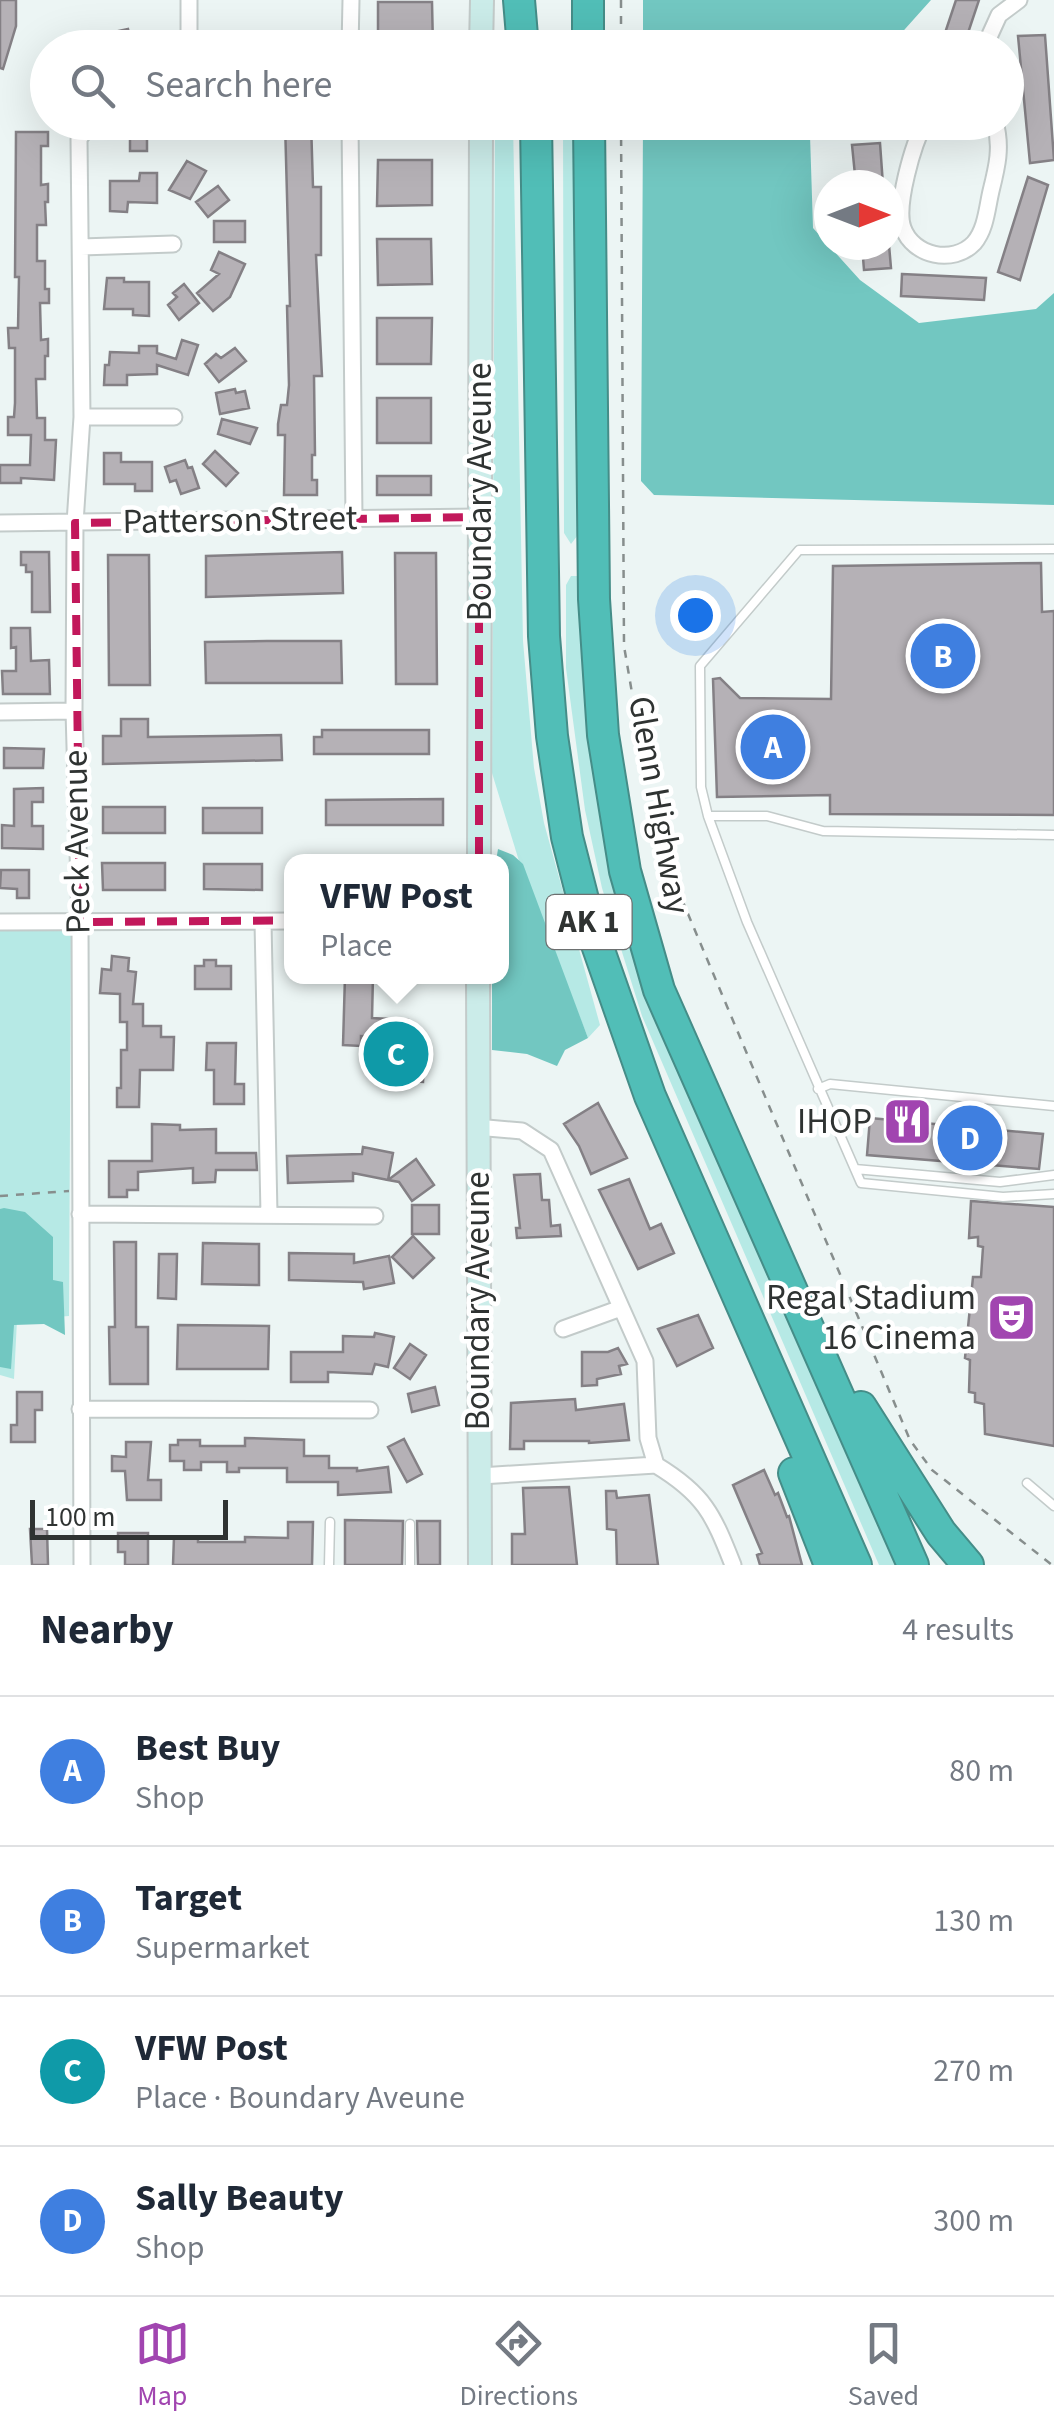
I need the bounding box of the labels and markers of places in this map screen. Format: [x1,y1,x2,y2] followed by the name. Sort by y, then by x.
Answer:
[910,618,976,694] pin: B
[740,710,806,784] pin: A
[364,1016,428,1092] pin: C
[881,1096,933,1148] restaurant icon: IHOP
[797,1097,872,1147] place label: IHOP
[938,1100,1002,1176] pin: D
[766,1273,976,1363] place label: Regal Stadium 16 Cinema
[985,1292,1037,1344] theatre icon: Regal Stadium 16 Cinema

